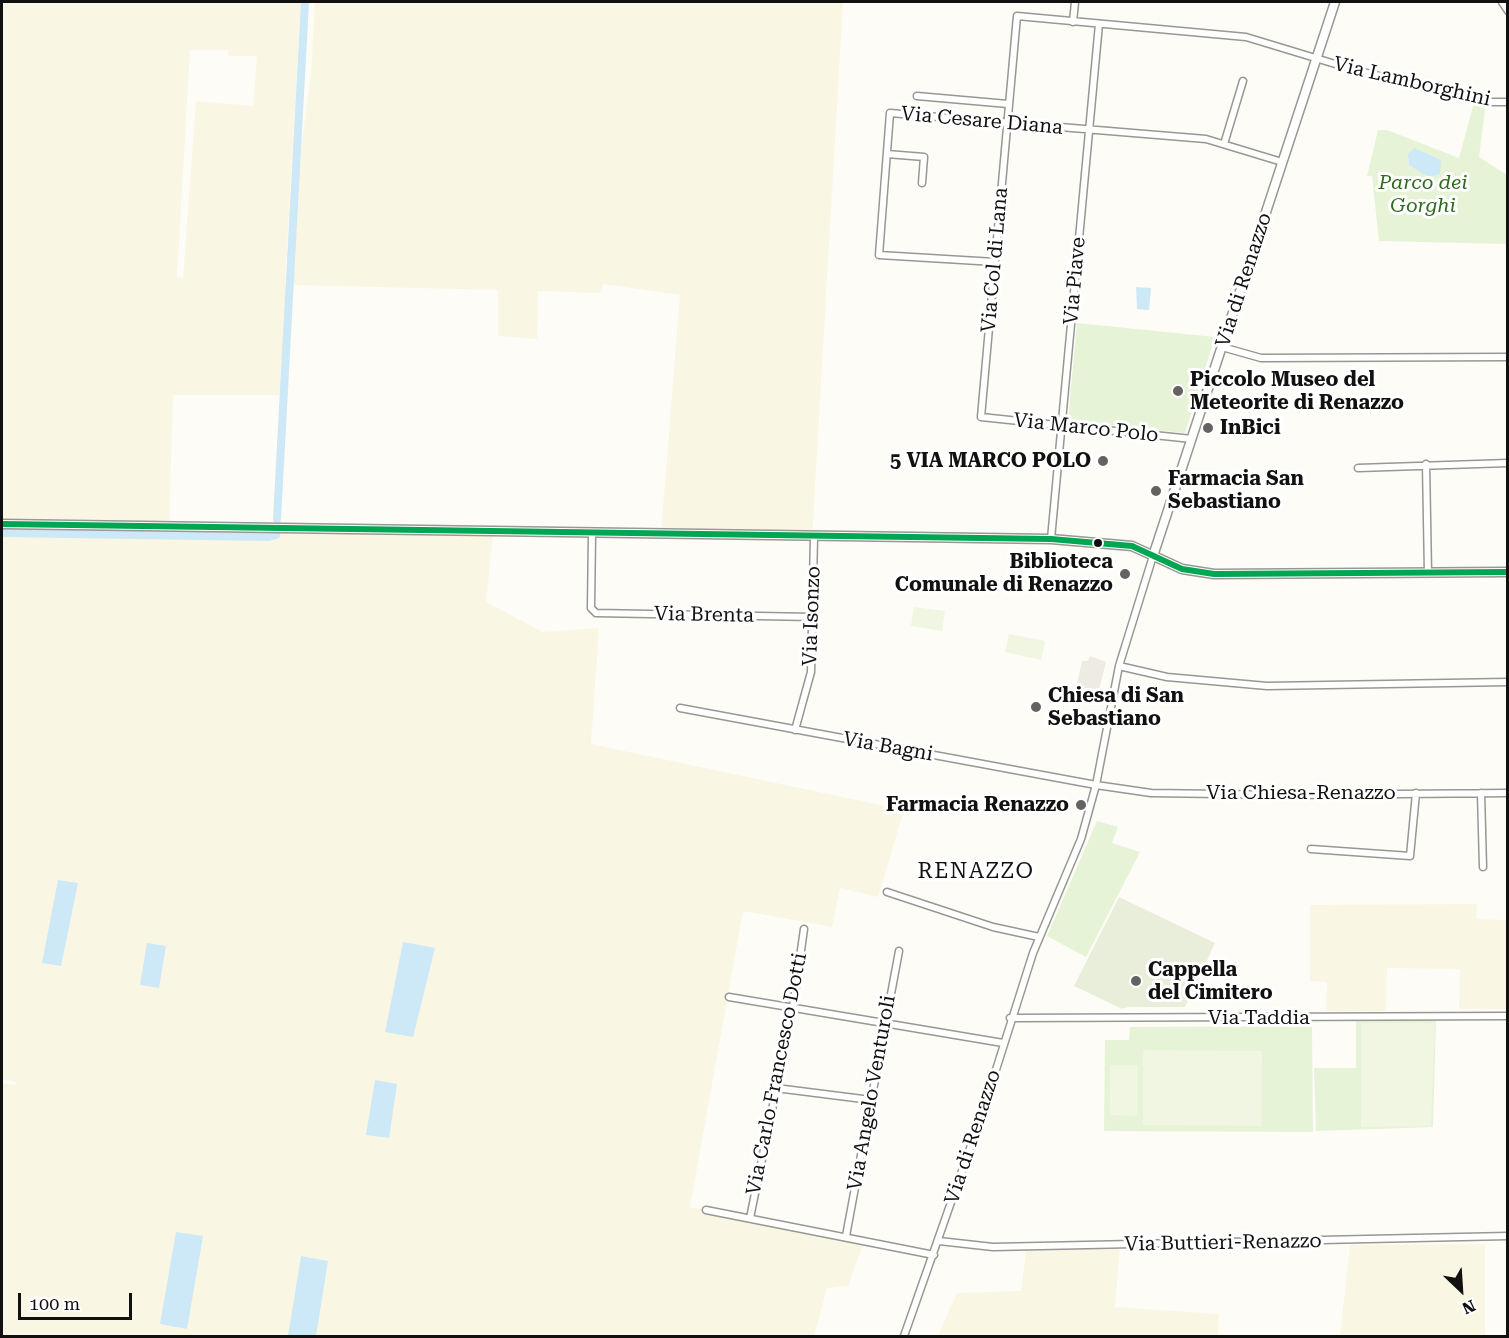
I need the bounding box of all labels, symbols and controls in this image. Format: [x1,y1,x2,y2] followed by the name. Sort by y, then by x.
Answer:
[1331,52,1493,112] street label: Via Lamborghini
[900,102,1064,140] street label: Via Cesare Diana
[1379,171,1467,218] park label: Parco dei Gorghi
[977,186,1013,334] street label: Via Col di Lana
[1211,210,1277,350] street label: Via di Renazzo
[1059,236,1091,326] street label: Via Piave
[1190,368,1404,415] place label: Piccolo Museo del Meteorite di Renazzo
[1171,384,1185,398] marker: Piccolo Museo del Meteorite di Renazzo
[1012,408,1160,448] street label: Via Marco Polo
[1220,416,1281,440] place label: InBici
[1201,421,1215,435] marker: InBici
[890,449,1091,473] place label: 5 VIA MARCO POLO
[1096,454,1110,468] marker: 5 VIA MARCO POLO
[1168,467,1304,514] place label: Farmacia San Sebastiano
[1149,484,1163,498] marker: Farmacia San Sebastiano
[1092,537,1104,549] unlabelled marker
[895,550,1113,597] place label: Biblioteca Comunale di Renazzo
[798,566,826,666] street label: Via Isonzo
[1118,567,1132,581] marker: Biblioteca Comunale di Renazzo
[654,602,754,628] street label: Via Brenta
[1048,684,1184,731] place label: Chiesa di San Sebastiano
[1029,700,1043,714] marker: Chiesa di San Sebastiano
[841,727,935,767] street label: Via Bagni
[1206,781,1396,805] street label: Via Chiesa-Renazzo
[886,793,1069,817] place label: Farmacia Renazzo
[1074,798,1088,812] marker: Farmacia Renazzo
[917,859,1035,885] district label: RENAZZO
[742,951,812,1197] street label: Via Carlo Francesco Dotti
[1148,958,1273,1005] place label: Cappella del Cimitero
[1129,974,1143,988] marker: Cappella del Cimitero
[843,993,901,1193] street label: Via Angelo Venturoli
[1208,1006,1310,1030] street label: Via Taddia
[940,1067,1006,1207] street label: Via di Renazzo
[1124,1229,1322,1257] street label: Via Buttieri-Renazzo
[1431,1260,1491,1320] north arrow
[21,1281,135,1319] scale bar
[29,1293,80,1314] text: 100 m
[1459,1296,1478,1318] text: N

